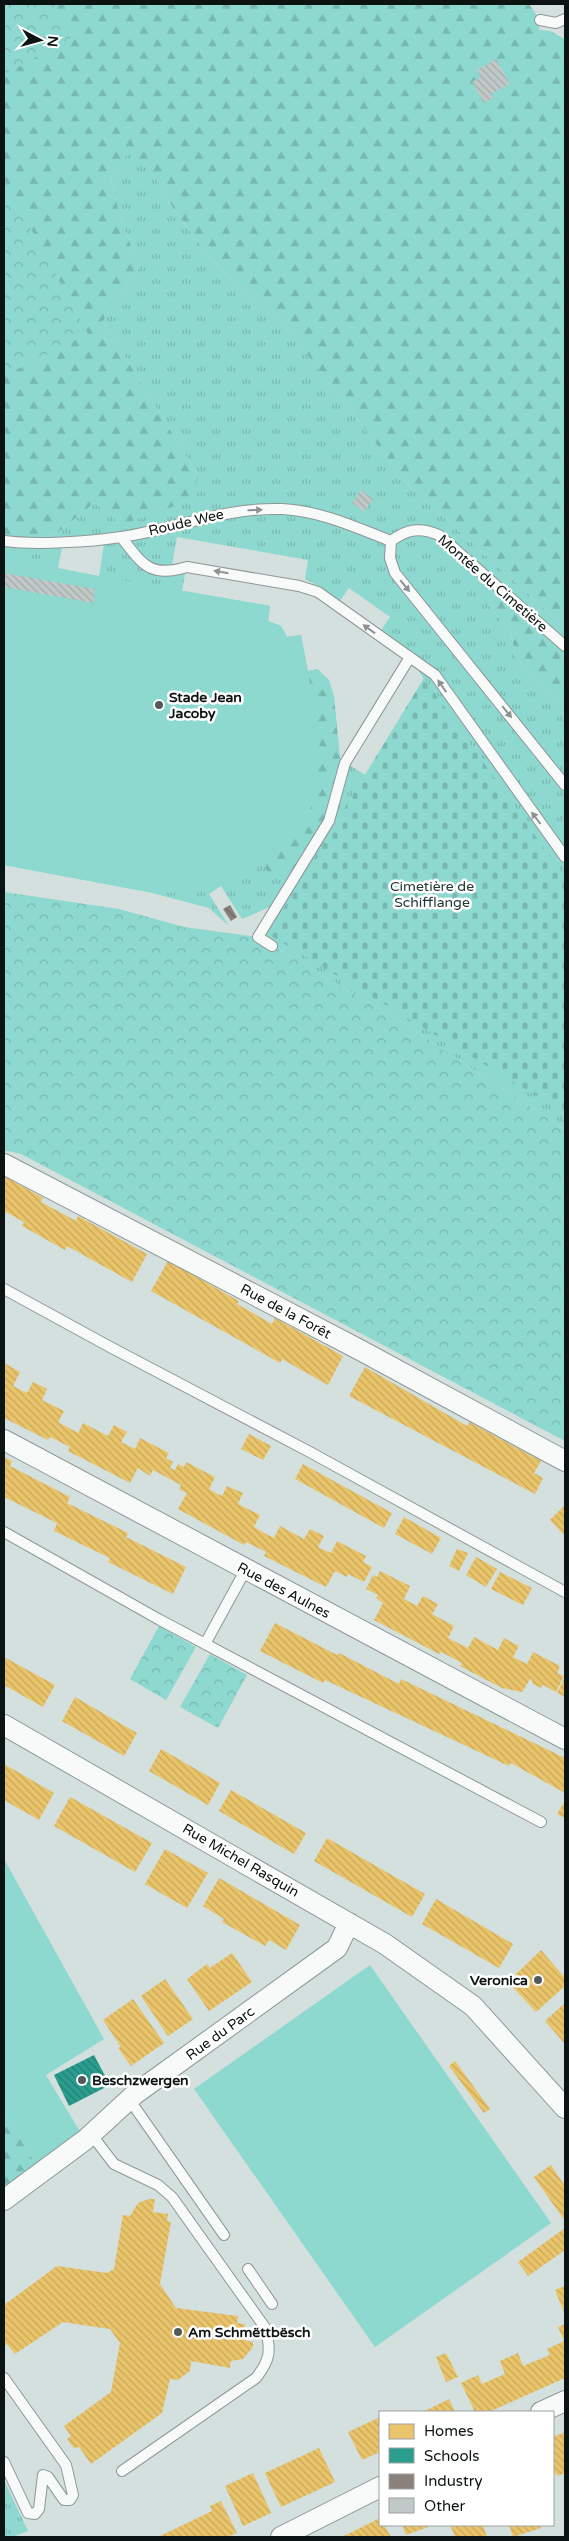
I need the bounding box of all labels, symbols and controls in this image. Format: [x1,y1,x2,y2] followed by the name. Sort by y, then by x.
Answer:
[15,15,65,65] north arrow
[43,35,61,48] text: N
[147,506,225,539] street label: Roude Wee
[247,506,263,514] one-way arrow
[434,531,551,636] street label: Montée du Cimetière
[213,568,229,576] one-way arrow
[400,579,411,592] one-way arrow
[363,624,376,634] one-way arrow
[437,679,447,692] one-way arrow
[168,689,242,722] place label: Stade Jean Jacoby
[153,699,165,711] marker: Stade Jean Jacoby
[502,706,513,719] one-way arrow
[531,811,541,825] one-way arrow
[390,878,474,911] park label: Cimetière de Schifflange
[237,1280,335,1343] street label: Rue de la Forêt
[234,1559,333,1622] street label: Rue des Aulnes
[179,1820,302,1901] street label: Rue Michel Rasquin
[470,1972,528,1989] place label: Veronica
[532,1974,544,1986] marker: Veronica
[183,2003,258,2064] street label: Rue du Parc
[92,2072,189,2089] place label: Beschzwergen
[76,2074,88,2086] marker: Beschzwergen
[188,2324,310,2341] place label: Am Schmëttbësch
[172,2326,184,2338] marker: Am Schmëttbësch
[379,2411,554,2526] legend
[424,2422,474,2440] text: Homes
[424,2447,480,2465] text: Schools
[424,2472,483,2490] text: Industry
[424,2497,466,2515] text: Other

